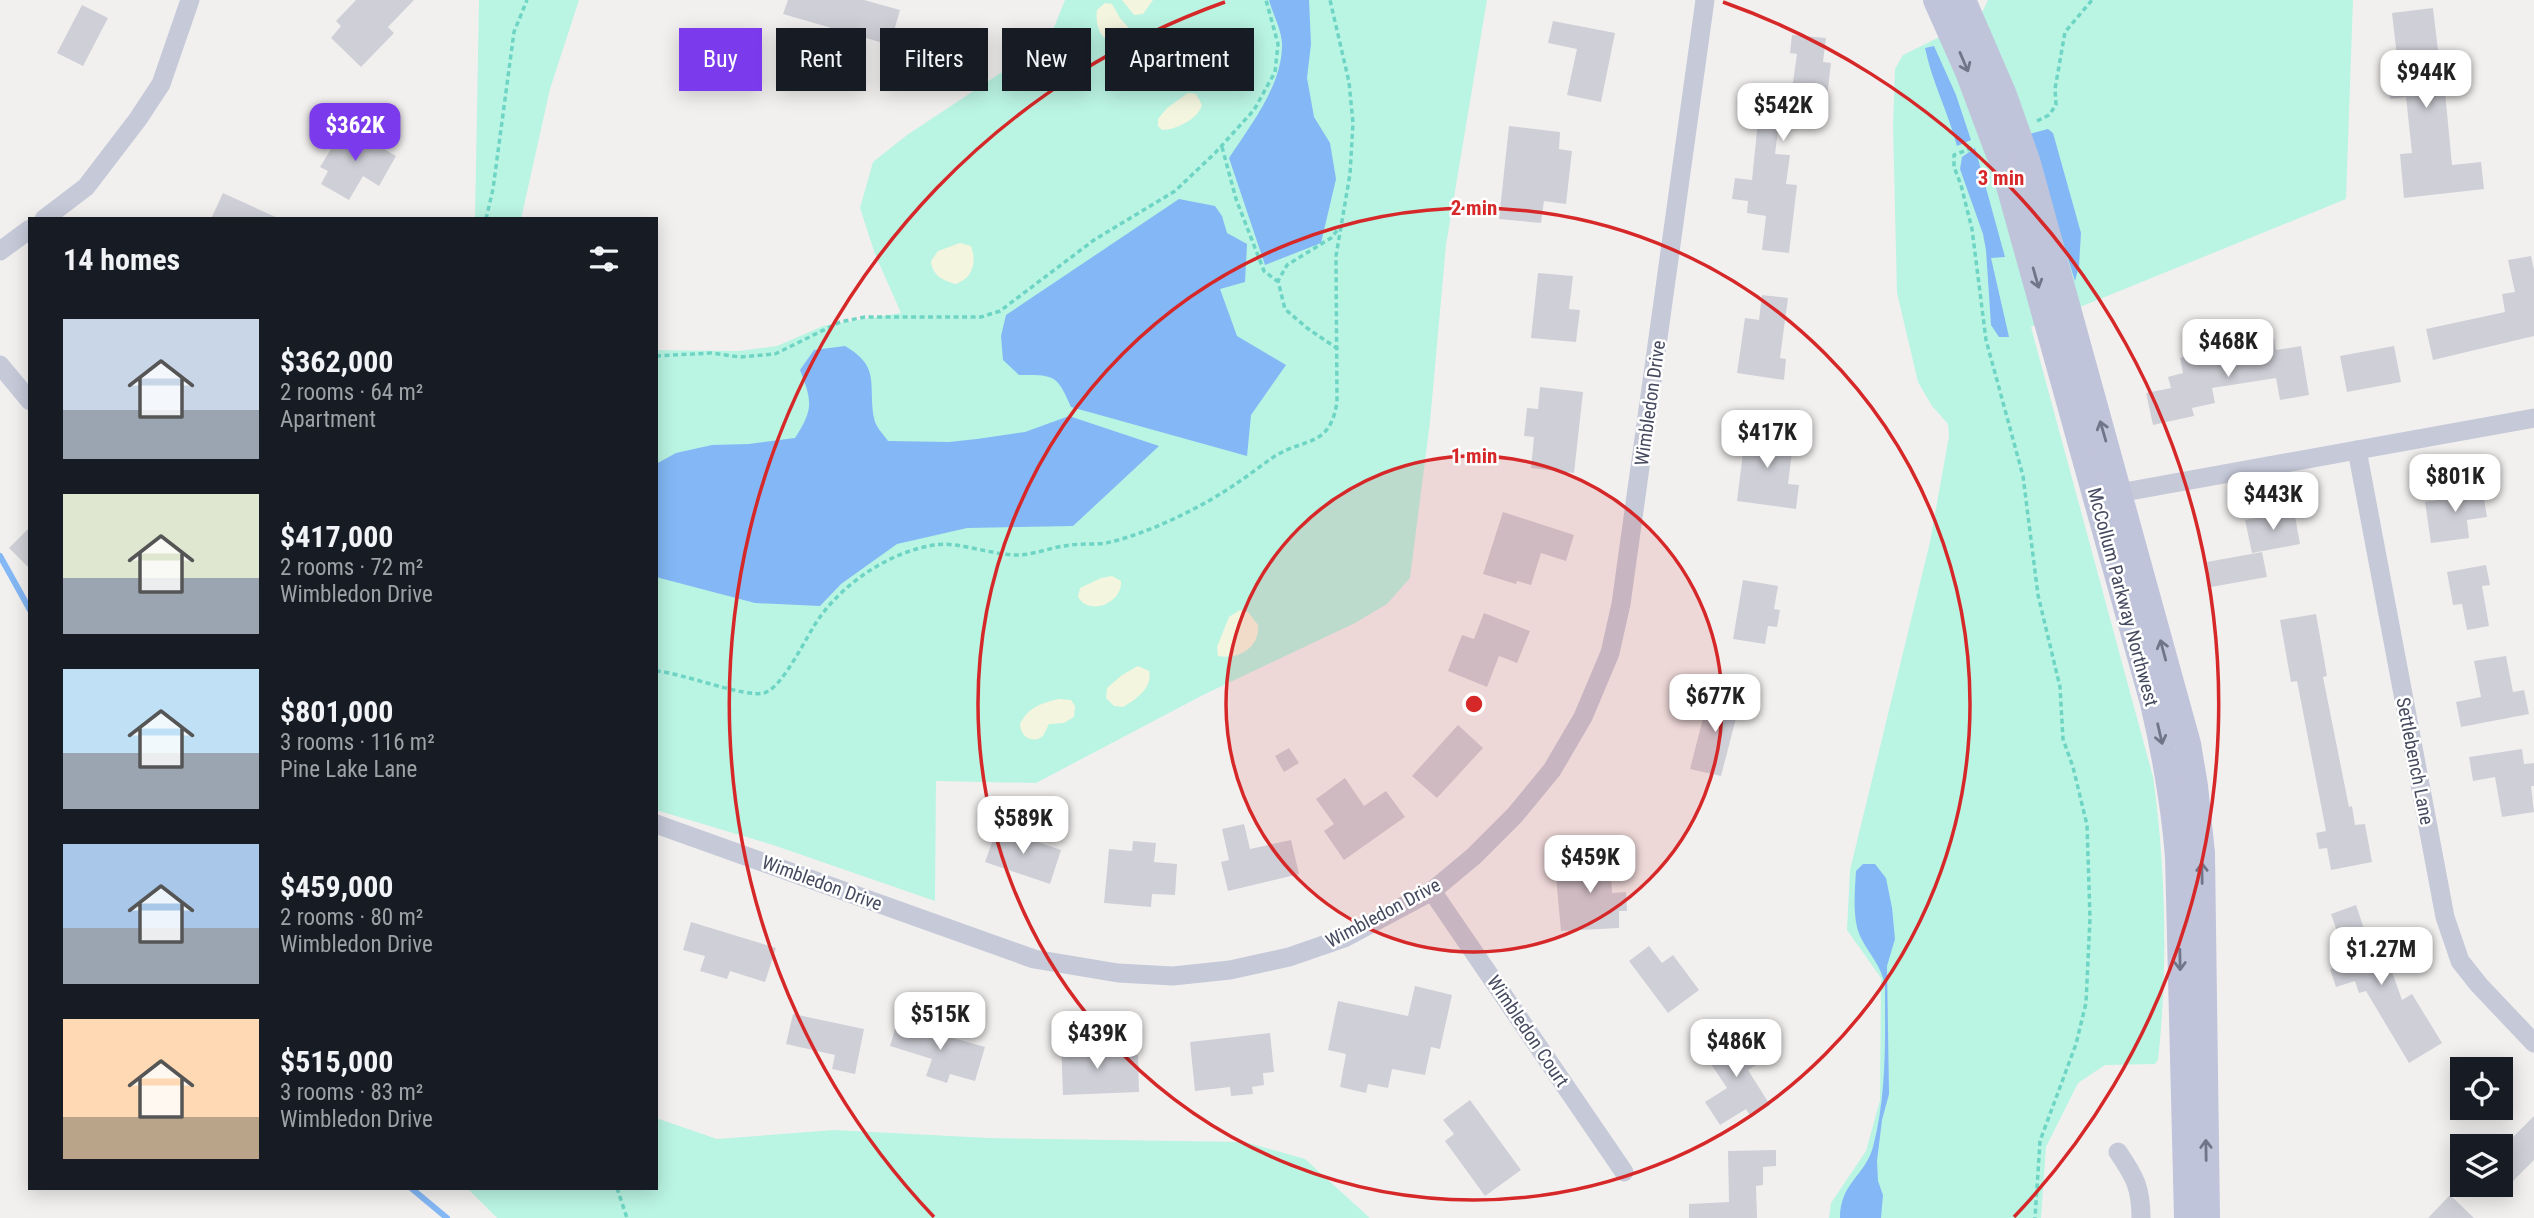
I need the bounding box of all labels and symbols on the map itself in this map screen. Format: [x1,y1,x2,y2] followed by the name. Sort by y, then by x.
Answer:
[2377,50,2475,110] pin: $944K
[1958,51,1971,73] one-way arrow
[1734,83,1832,143] pin: $542K
[306,104,404,163] pin: $362K
[1978,166,2024,190] text: 3 min
[1451,196,1497,220] text: 2 min
[2030,267,2043,289] one-way arrow
[2179,320,2277,379] pin: $468K
[1630,339,1670,467] street label: Wimbledon Drive
[1718,410,1816,470] pin: $417K
[2095,420,2108,442] one-way arrow
[1451,444,1497,468] text: 1 min
[2406,454,2504,514] pin: $801K
[2224,472,2322,532] pin: $443K
[2083,485,2163,709] street label: McCollum Parkway Northwest
[2156,639,2169,662] one-way arrow
[1666,674,1764,734] pin: $677K
[1462,692,1486,716] centre of rings
[2391,695,2439,827] street label: Settlebench Lane
[2154,722,2167,745] one-way arrow
[974,796,1072,856] pin: $589K
[1541,836,1639,895] pin: $459K
[759,851,885,915] street label: Wimbledon Drive
[2195,862,2209,885] one-way arrow
[1322,873,1444,953] street label: Wimbledon Drive
[2324,928,2438,987] pin: $1.27M
[2174,948,2187,971] one-way arrow
[1482,971,1574,1091] street label: Wimbledon Court
[891,992,989,1052] pin: $515K
[1048,1012,1146,1071] pin: $439K
[1687,1020,1785,1079] pin: $486K
[2199,1139,2213,1162] one-way arrow

